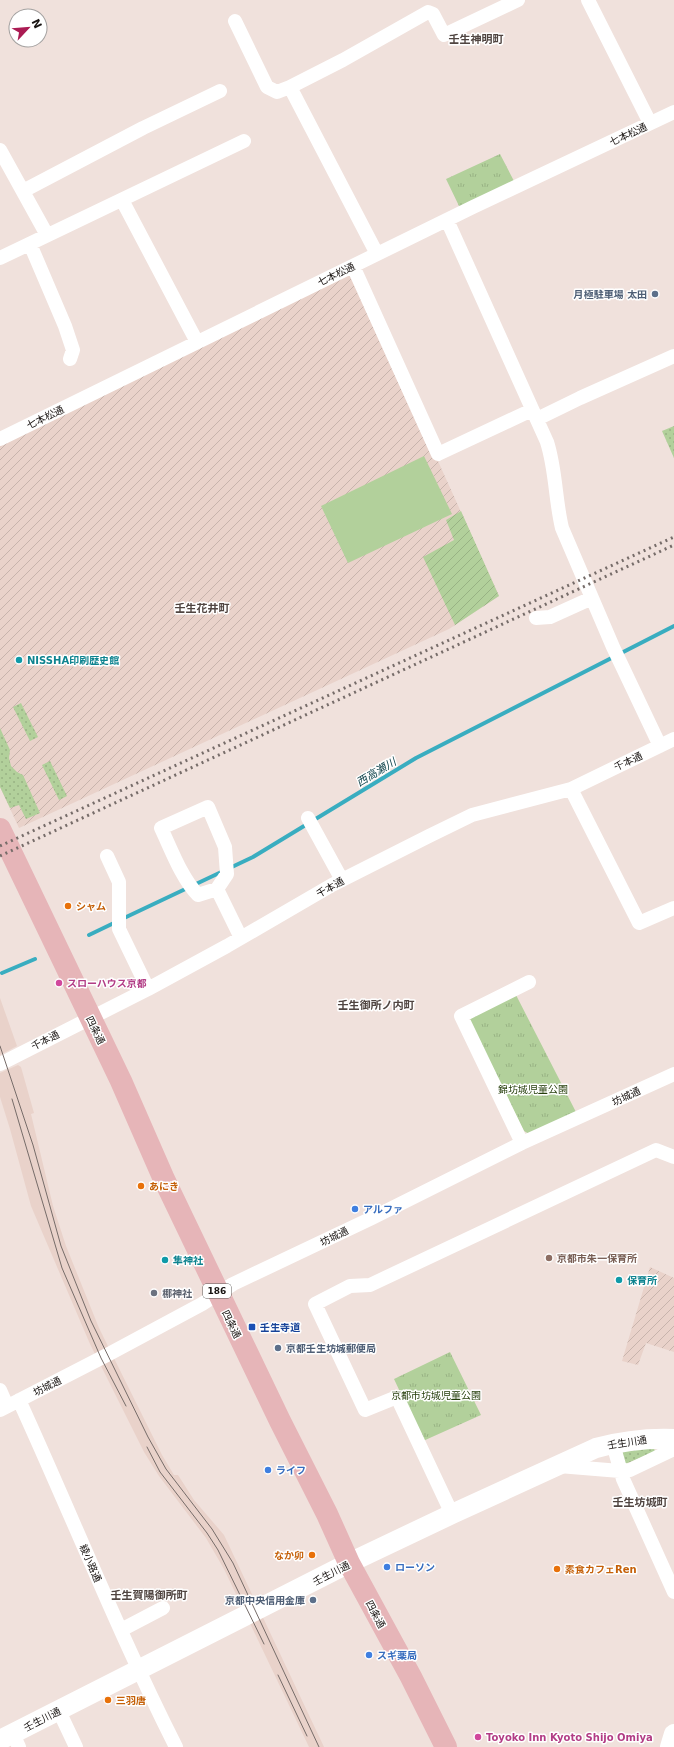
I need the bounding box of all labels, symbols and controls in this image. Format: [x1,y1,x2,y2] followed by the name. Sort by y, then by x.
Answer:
[8,8,48,48] north arrow
[29,17,44,31] text: N
[449,33,504,46] district label: 壬生神明町
[608,121,649,148] street label: 七本松通
[316,261,357,288] street label: 七本松通
[574,289,647,300] place label: 月極駐車場 太田
[650,289,660,299] marker: 月極駐車場 太田
[25,404,66,431] street label: 七本松通
[175,602,230,615] district label: 壬生花井町
[14,655,24,665] marker: NISSHA印刷歴史館
[27,655,119,666] place label: NISSHA印刷歴史館
[612,750,644,773] street label: 千本通
[354,755,399,789] water label: 西高瀬川
[314,875,346,900] street label: 千本通
[63,901,73,911] marker: シャム
[76,901,106,912] place label: シャム
[54,978,64,988] marker: スローハウス京都
[67,978,147,989] place label: スローハウス京都
[338,999,415,1012] district label: 壬生御所ノ内町
[84,1014,107,1046] street label: 四条通
[29,1029,61,1052] street label: 千本通
[498,1084,568,1095] park label: 錦坊城児童公園
[610,1085,642,1108] street label: 坊城通
[136,1181,146,1191] marker: あにき
[149,1181,179,1192] place label: あにき
[350,1204,360,1214] marker: アルファ
[363,1204,403,1215] place label: アルファ
[318,1225,350,1248] street label: 坊城通
[544,1253,554,1263] marker: 京都市朱一保育所
[557,1253,637,1264] place label: 京都市朱一保育所
[160,1255,170,1265] marker: 隼神社
[172,1255,204,1266] place label: 隼神社
[614,1275,624,1285] marker: 保育所
[627,1275,657,1286] place label: 保育所
[203,1284,231,1298] road number: 186
[149,1288,159,1298] marker: 梛神社
[162,1288,193,1299] place label: 梛神社
[220,1308,243,1340] street label: 四条通
[247,1322,257,1332] marker: 壬生寺道
[260,1322,301,1333] place label: 壬生寺道
[273,1343,283,1353] marker: 京都壬生坊城郵便局
[286,1343,376,1354] place label: 京都壬生坊城郵便局
[31,1375,63,1398] street label: 坊城通
[391,1390,481,1401] park label: 京都市坊城児童公園
[606,1434,648,1451] street label: 壬生川通
[263,1465,273,1475] marker: ライフ
[276,1465,306,1476] place label: ライフ
[613,1496,668,1509] district label: 壬生坊城町
[78,1543,103,1584] street label: 綾小路通
[274,1550,304,1561] place label: なか卯
[307,1550,317,1560] marker: なか卯
[311,1559,352,1587] street label: 壬生川通
[382,1562,392,1572] marker: ローソン
[395,1562,435,1573] place label: ローソン
[552,1564,562,1574] marker: 素食カフェRen
[565,1564,637,1575] place label: 素食カフェRen
[111,1589,188,1602] district label: 壬生賀陽御所町
[225,1595,305,1606] place label: 京都中央信用金庫
[308,1595,318,1605] marker: 京都中央信用金庫
[364,1598,387,1630] street label: 四条通
[364,1650,374,1660] marker: スギ薬局
[377,1650,417,1661] place label: スギ薬局
[103,1695,113,1705] marker: 三羽唐
[116,1695,146,1706] place label: 三羽唐
[22,1705,63,1733] street label: 壬生川通
[473,1732,483,1742] marker: Toyoko Inn Kyoto Shijo Omiya
[486,1732,653,1743] place label: Toyoko Inn Kyoto Shijo Omiya

